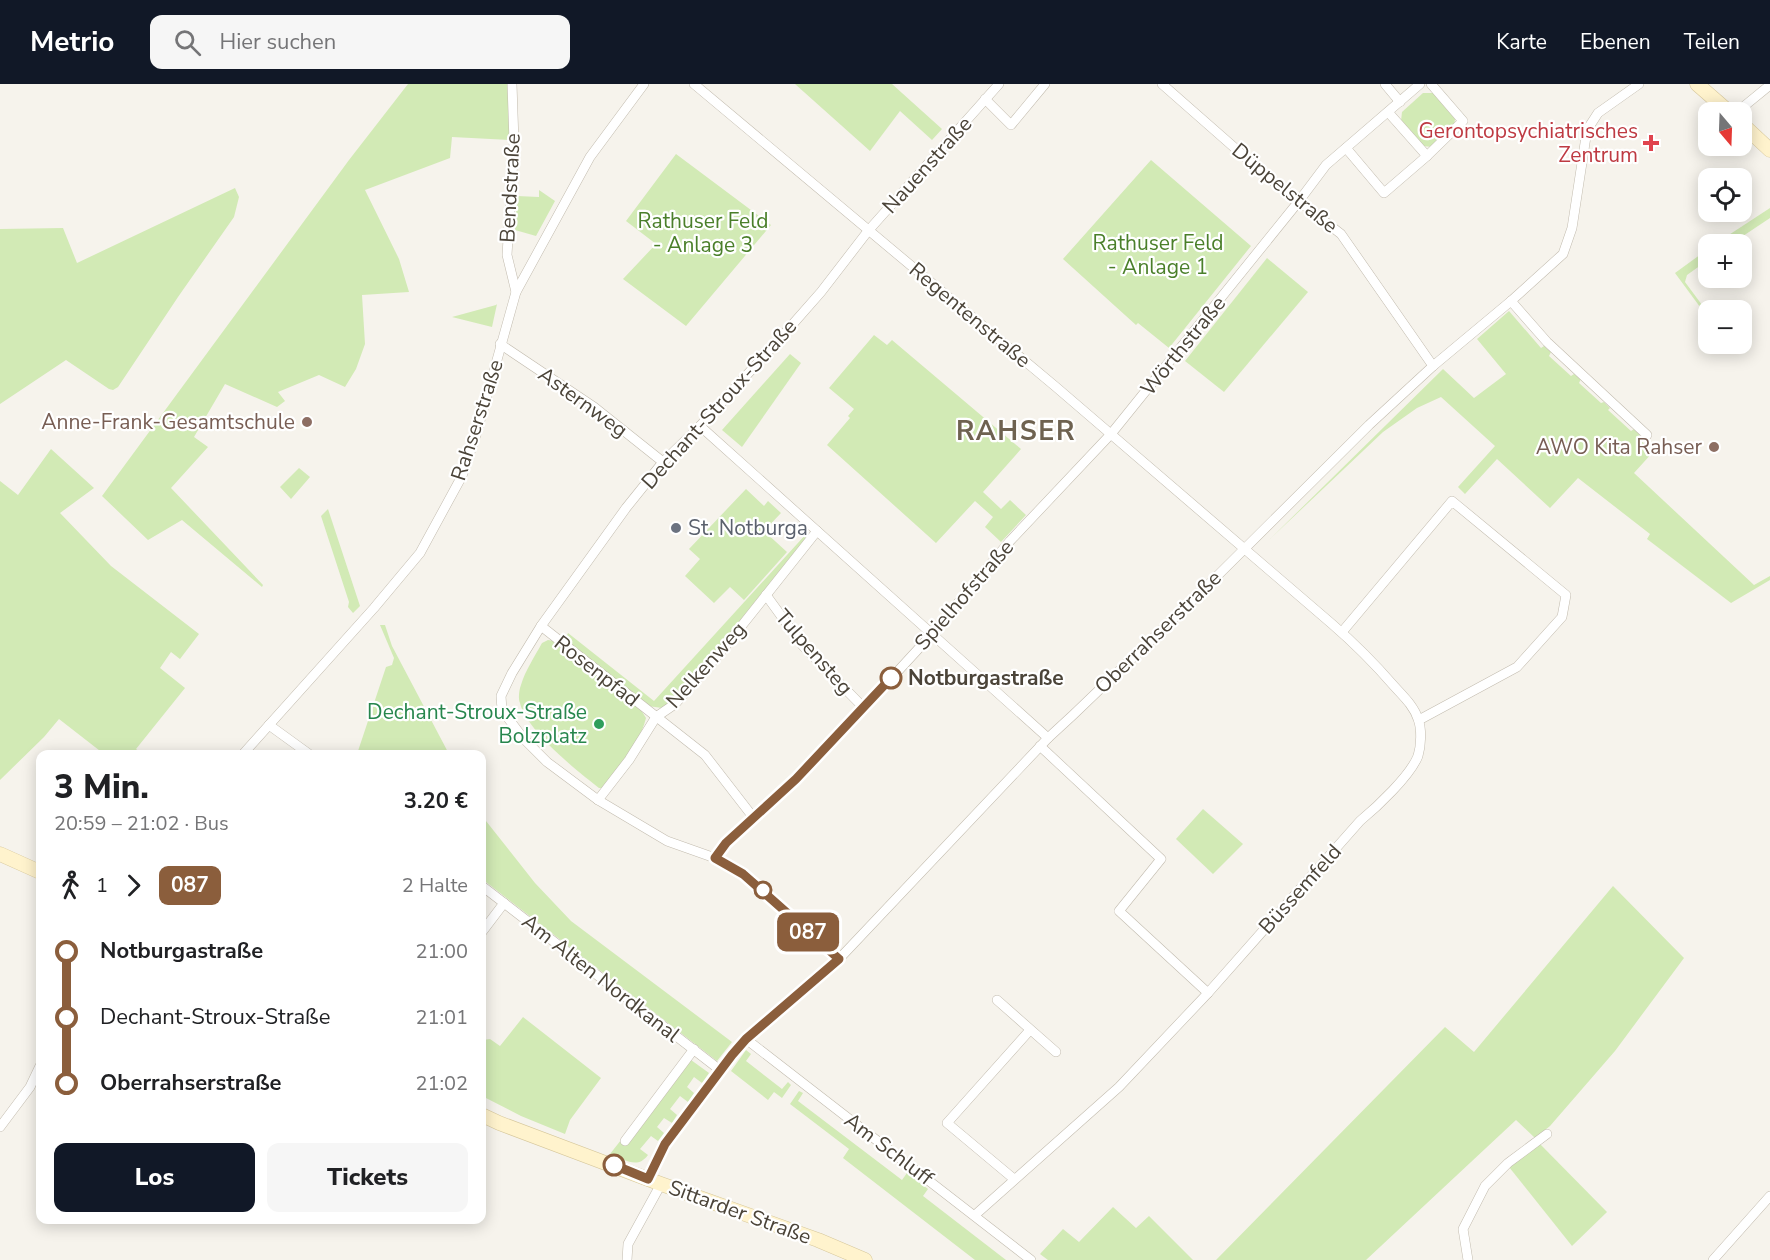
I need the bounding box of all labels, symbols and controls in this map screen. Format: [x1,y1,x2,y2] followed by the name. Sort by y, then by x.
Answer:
[150,15,570,69] search box
[30,23,114,61] text: Metrio
[171,26,204,59] icon: search
[219,27,336,57] text: Hier suchen
[1496,28,1547,56] text: Karte
[1580,28,1651,56] text: Ebenen
[1684,28,1740,56] text: Teilen
[1698,102,1752,156] north arrow
[1698,102,1752,354] map controls
[876,110,978,220] street label: Nauenstraße
[1418,117,1638,169] place label: Gerontopsychiatrisches Zentrum
[493,133,527,243] street label: Bendstraße
[1642,134,1660,152] marker: Gerontopsychiatrisches Zentrum
[1226,136,1344,240] street label: Düppelstraße
[1698,168,1752,222] button: locate
[637,207,769,259] park label: Rathuser Feld - Anlage 3
[1092,229,1224,281] park label: Rathuser Feld - Anlage 1
[1698,234,1752,288] button: +
[903,256,1037,374] street label: Regentenstraße
[1134,290,1232,402] street label: Wörthstraße
[1698,300,1752,354] button: −
[635,313,803,495] street label: Dechant-Stroux-Straße
[444,356,510,484] street label: Rahserstraße
[533,360,633,444] street label: Asternweg
[41,408,295,436] place label: Anne-Frank-Gesamtschule
[956,413,1076,450] district label: RAHSER
[300,415,314,429] marker: Anne-Frank-Gesamtschule
[1536,433,1702,461] place label: AWO Kita Rahser
[1707,440,1721,454] marker: AWO Kita Rahser
[688,514,808,542] place label: St. Notburga
[669,521,683,535] marker: St. Notburga
[908,534,1020,656] street label: Spielhofstraße
[1089,564,1227,700] street label: Oberrahserstraße
[769,603,859,701] street label: Tulpensteg
[660,616,752,714] street label: Nelkenweg
[549,629,645,713] street label: Rosenpfad
[908,664,1064,692] place label: Notburgastraße
[880,667,902,689] marker: Notburgastraße
[367,698,587,750] place label: Dechant-Stroux-Straße Bolzplatz
[592,717,606,731] marker: Dechant-Stroux-Straße Bolzplatz
[54,765,149,810] text: 3 Min.
[404,786,468,816] text: 3.20 €
[54,810,229,837] text: 20:59 – 21:02 · Bus
[1252,838,1348,940] street label: Büssemfeld
[54,869,87,902] icon: walk
[117,869,150,902] icon: forward
[171,871,209,899] text: 087
[96,872,108,899] text: 1
[402,872,468,899] text: 2 Halte
[754,881,772,899] unlabelled marker
[516,907,686,1049] street label: Am Alten Nordkanal
[774,912,842,952] line badge: 087
[789,918,827,946] text: 087
[100,936,263,966] text: Notburgastraße
[415,938,468,965] text: 21:00
[100,1002,330,1032] text: Dechant-Stroux-Straße
[415,1004,468,1031] text: 21:01
[100,1068,282,1098] text: Oberrahserstraße
[415,1070,468,1097] text: 21:02
[839,1106,940,1192] street label: Am Schluff
[54,1143,255,1212] button: Los
[267,1143,468,1212] button: Tickets
[603,1154,625,1176] unlabelled marker
[665,1173,815,1251] street label: Sittarder Straße

